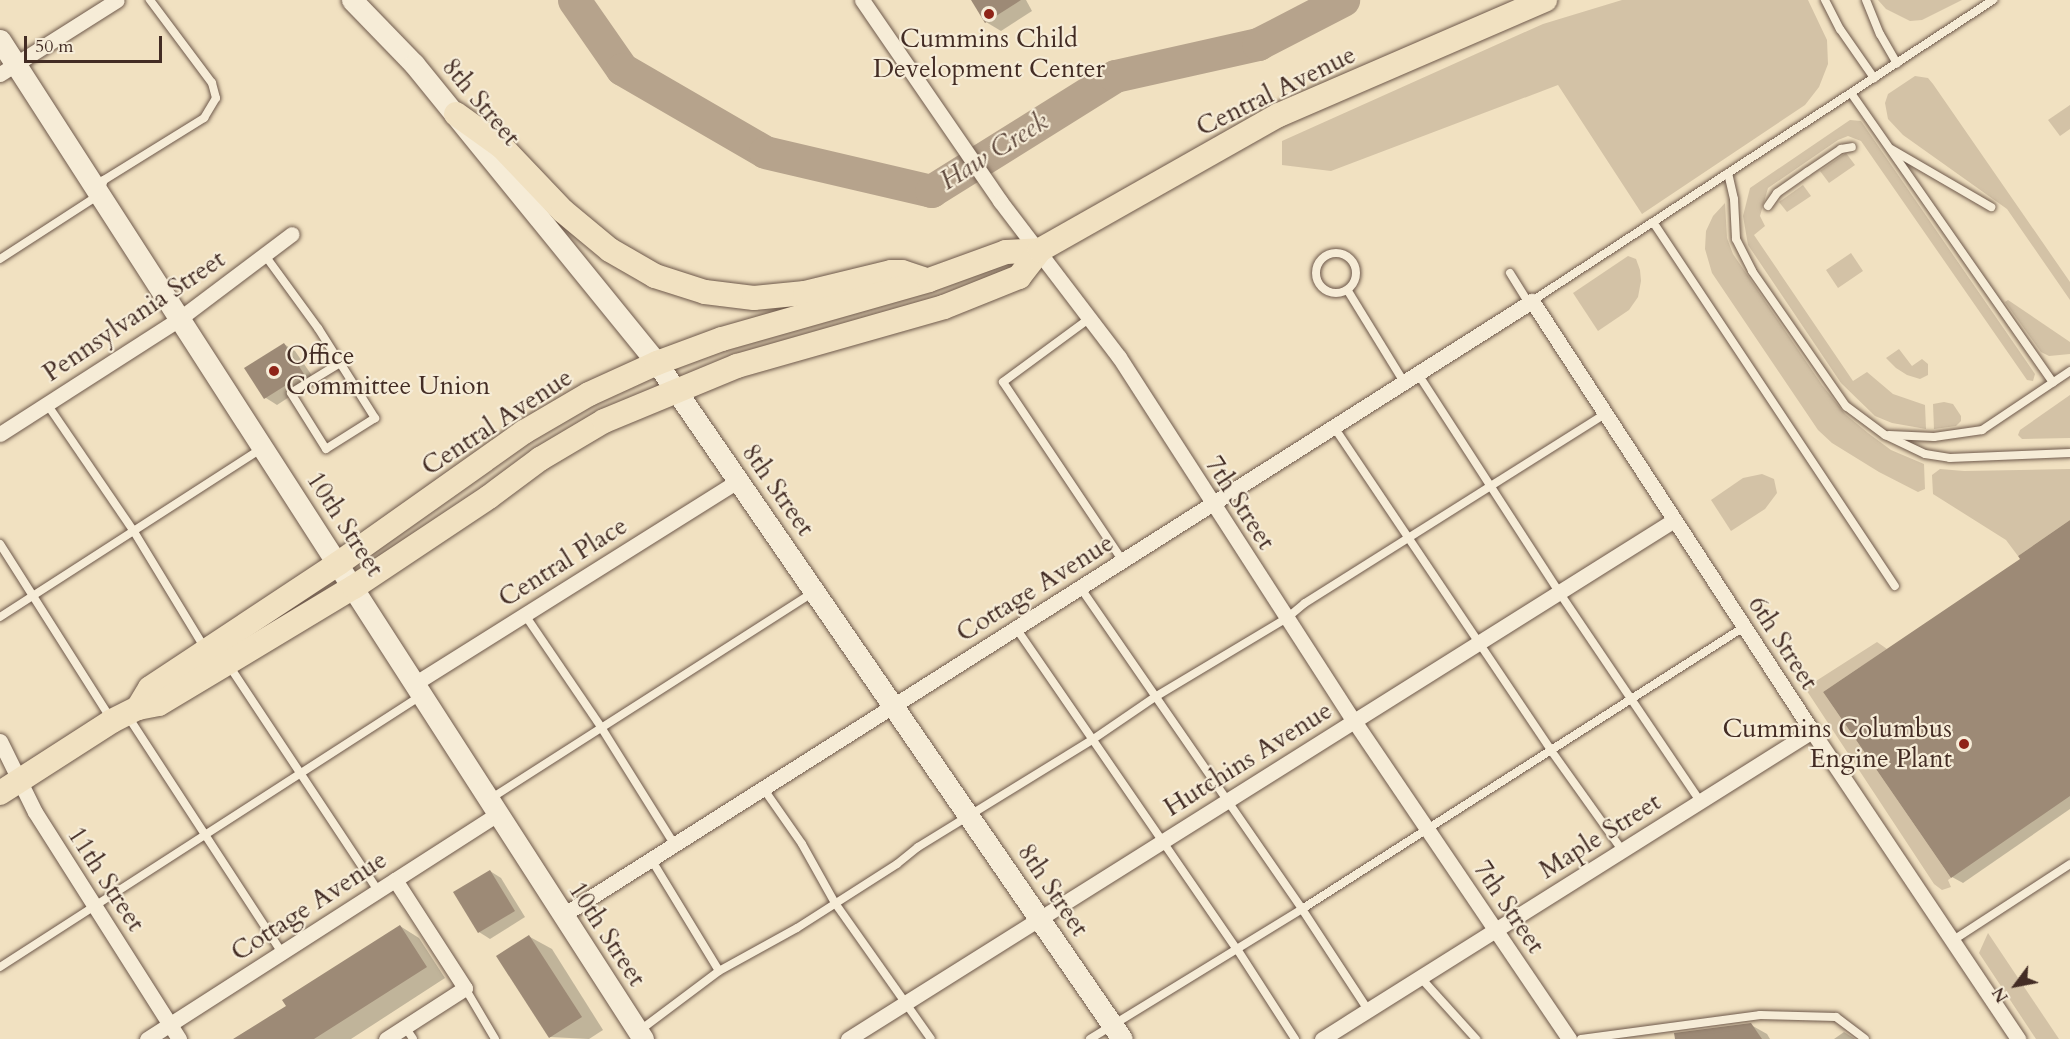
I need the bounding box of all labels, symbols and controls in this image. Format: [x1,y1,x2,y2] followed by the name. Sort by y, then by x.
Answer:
[982,7,996,21] marker: Cummins Child Development Center
[873,23,1105,84] place label: Cummins Child Development Center
[27,24,165,62] scale bar
[35,34,74,59] text: 50 m
[1191,39,1361,143] street label: Central Avenue
[435,52,527,152] street label: 8th Street
[934,105,1054,197] water label: Haw Creek
[37,244,231,388] street label: Pennsylvania Street
[286,340,490,402] place label: Office Committee Union
[416,362,578,482] street label: Central Avenue
[267,364,281,378] marker: Office Committee Union
[735,438,821,542] street label: 8th Street
[1198,450,1282,556] street label: 7th Street
[300,466,390,582] street label: 10th Street
[493,510,633,614] street label: Central Place
[951,527,1119,649] street label: Cottage Avenue
[1741,590,1825,696] street label: 6th Street
[1158,695,1338,823] street label: Hutchins Avenue
[1722,713,1952,774] place label: Cummins Columbus Engine Plant
[1957,737,1971,751] marker: Cummins Columbus Engine Plant
[1533,786,1667,886] street label: Maple Street
[61,821,151,937] street label: 11th Street
[1011,838,1095,942] street label: 8th Street
[225,844,393,968] street label: Cottage Avenue
[1467,855,1551,959] street label: 7th Street
[562,876,652,992] street label: 10th Street
[1986,955,2046,1015] north arrow
[1988,983,2014,1006] text: N

